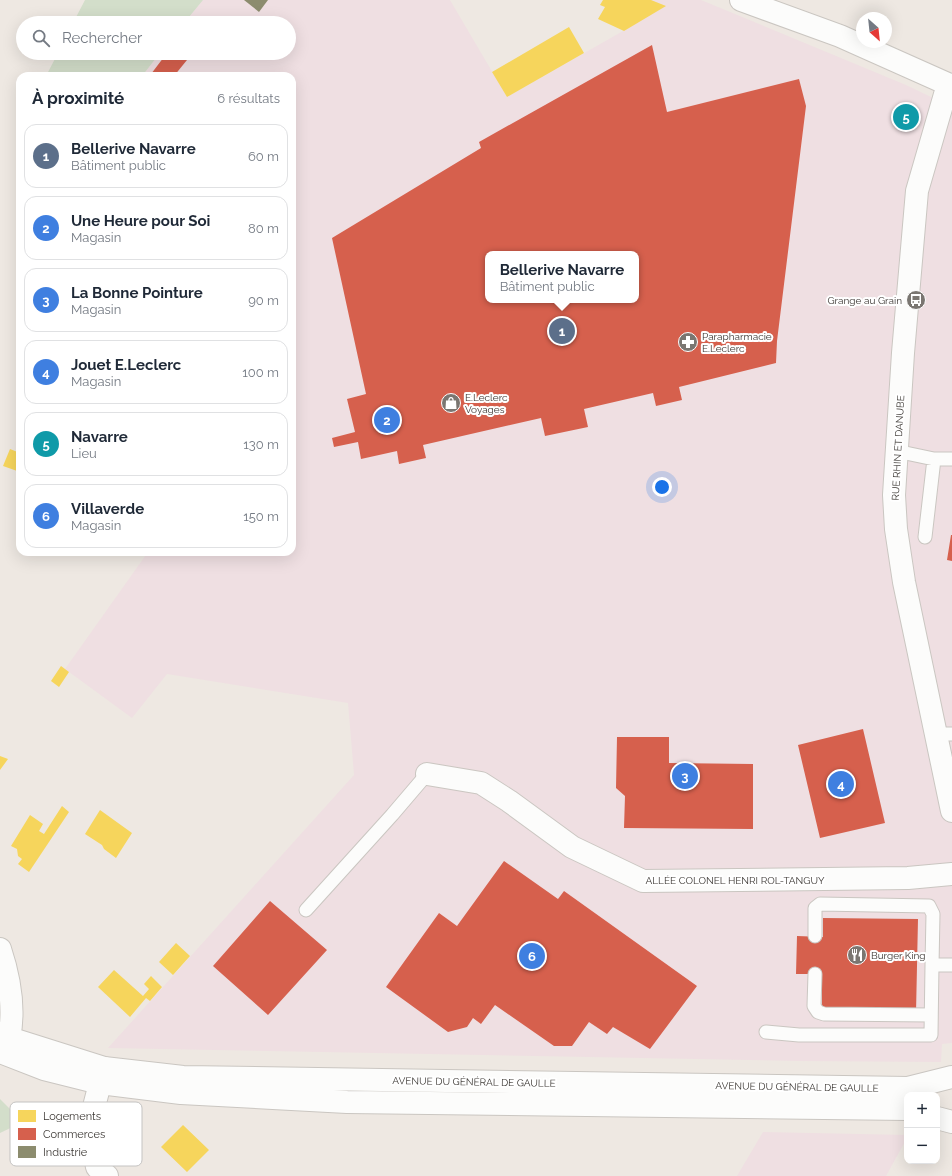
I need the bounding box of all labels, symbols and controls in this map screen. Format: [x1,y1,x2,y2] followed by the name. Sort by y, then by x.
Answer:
[856,12,892,48] north arrow
[16,16,296,60] search box
[30,27,52,49] icon: search
[62,29,142,47] text: Rechercher
[32,88,124,108] text: À proximité
[217,91,280,106] text: 6 résultats
[893,102,919,132] pin: 5
[71,140,196,158] text: Bellerive Navarre
[43,149,49,164] text: 1
[248,149,279,164] text: 60 m
[71,158,166,173] text: Bâtiment public
[71,212,210,230] text: Une Heure pour Soi
[42,221,50,236] text: 2
[248,221,279,236] text: 80 m
[71,230,121,245] text: Magasin
[485,251,639,303] popup
[500,261,624,279] text: Bellerive Navarre
[500,279,595,294] text: Bâtiment public
[71,284,203,302] text: La Bonne Pointure
[905,289,927,311] bus stop icon: Grange au Grain
[42,293,50,308] text: 3
[248,293,279,308] text: 90 m
[827,295,902,306] place label: Grange au Grain
[71,302,121,317] text: Magasin
[549,316,575,346] pin: 1
[677,331,699,353] pharmacy icon: Parapharmacie E.Leclerc
[702,331,772,354] place label: Parapharmacie E.Leclerc
[71,356,181,374] text: Jouet E.Leclerc
[42,365,50,380] text: 4
[242,365,279,380] text: 100 m
[71,374,121,389] text: Magasin
[440,392,462,414] shop icon: E.Leclerc Voyages
[465,392,508,415] place label: E.Leclerc Voyages
[890,395,906,501] street label: RUE RHIN ET DANUBE
[374,405,400,435] pin: 2
[71,428,128,446] text: Navarre
[42,437,50,452] text: 5
[243,437,279,452] text: 130 m
[71,446,97,461] text: Lieu
[652,477,672,497] your location
[71,500,144,518] text: Villaverde
[42,509,50,524] text: 6
[243,509,279,524] text: 150 m
[71,518,121,533] text: Magasin
[672,761,698,791] pin: 3
[828,769,854,799] pin: 4
[645,875,825,886] street label: ALLÉE COLONEL HENRI ROL-TANGUY
[519,941,545,971] pin: 6
[846,944,868,966] restaurant icon: Burger King
[871,950,925,961] place label: Burger King
[392,1075,556,1089] street label: AVENUE DU GÉNÉRAL DE GAULLE
[715,1080,879,1094] street label: AVENUE DU GÉNÉRAL DE GAULLE
[904,1092,940,1164] map controls
[904,1092,940,1128] button: +
[10,1102,142,1166] legend
[43,1110,101,1123] text: Logements
[43,1128,105,1141] text: Commerces
[904,1128,940,1164] button: −
[43,1146,88,1159] text: Industrie

